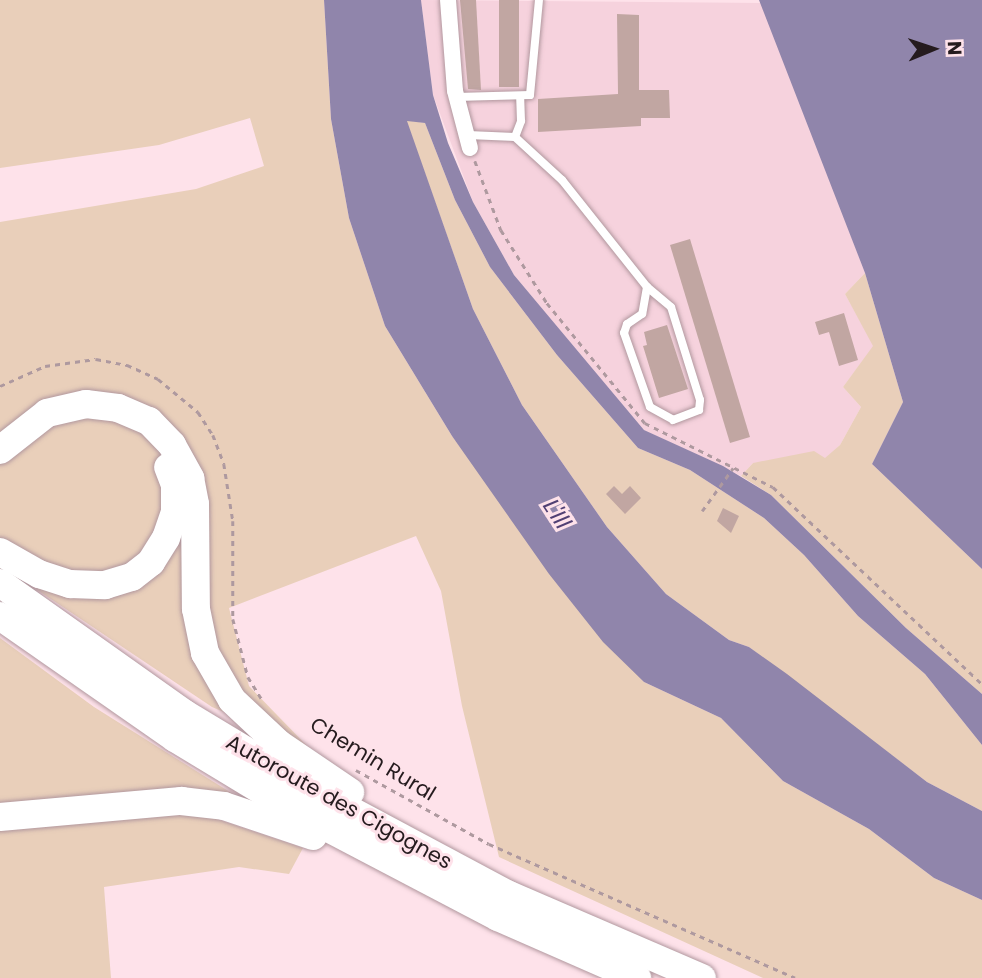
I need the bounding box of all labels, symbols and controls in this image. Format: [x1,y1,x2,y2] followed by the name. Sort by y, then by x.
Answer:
[898,14,968,84] north arrow
[941,41,968,56] text: N
[537,494,577,534] water label: L'Ill
[306,712,440,806] street label: Chemin Rural
[222,729,456,875] street label: Autoroute des Cigognes

